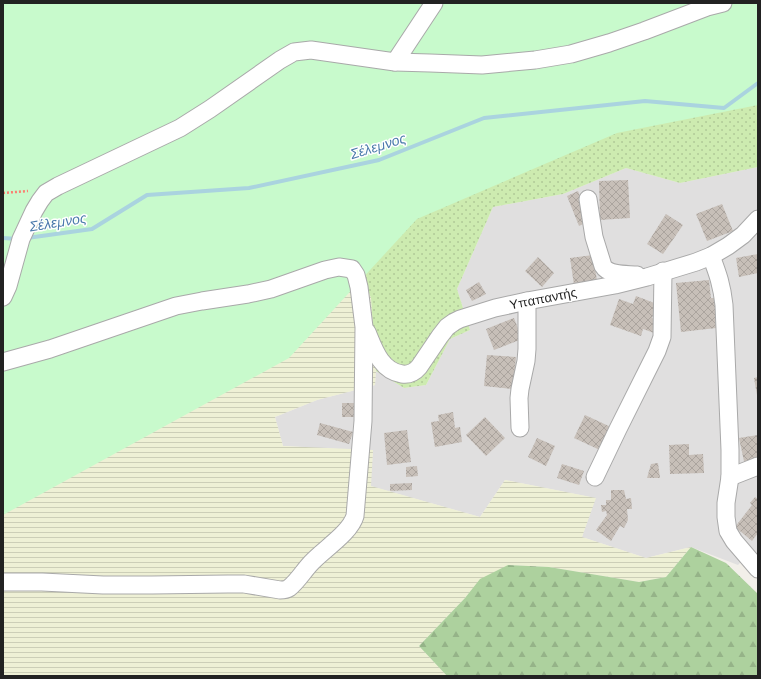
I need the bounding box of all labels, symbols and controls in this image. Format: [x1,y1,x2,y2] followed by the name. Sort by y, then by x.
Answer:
[347,130,408,162] water label: Σέλεμνος
[27,210,88,235] water label: Σέλεμνος
[508,285,578,312] street label: Υπαπαντής

